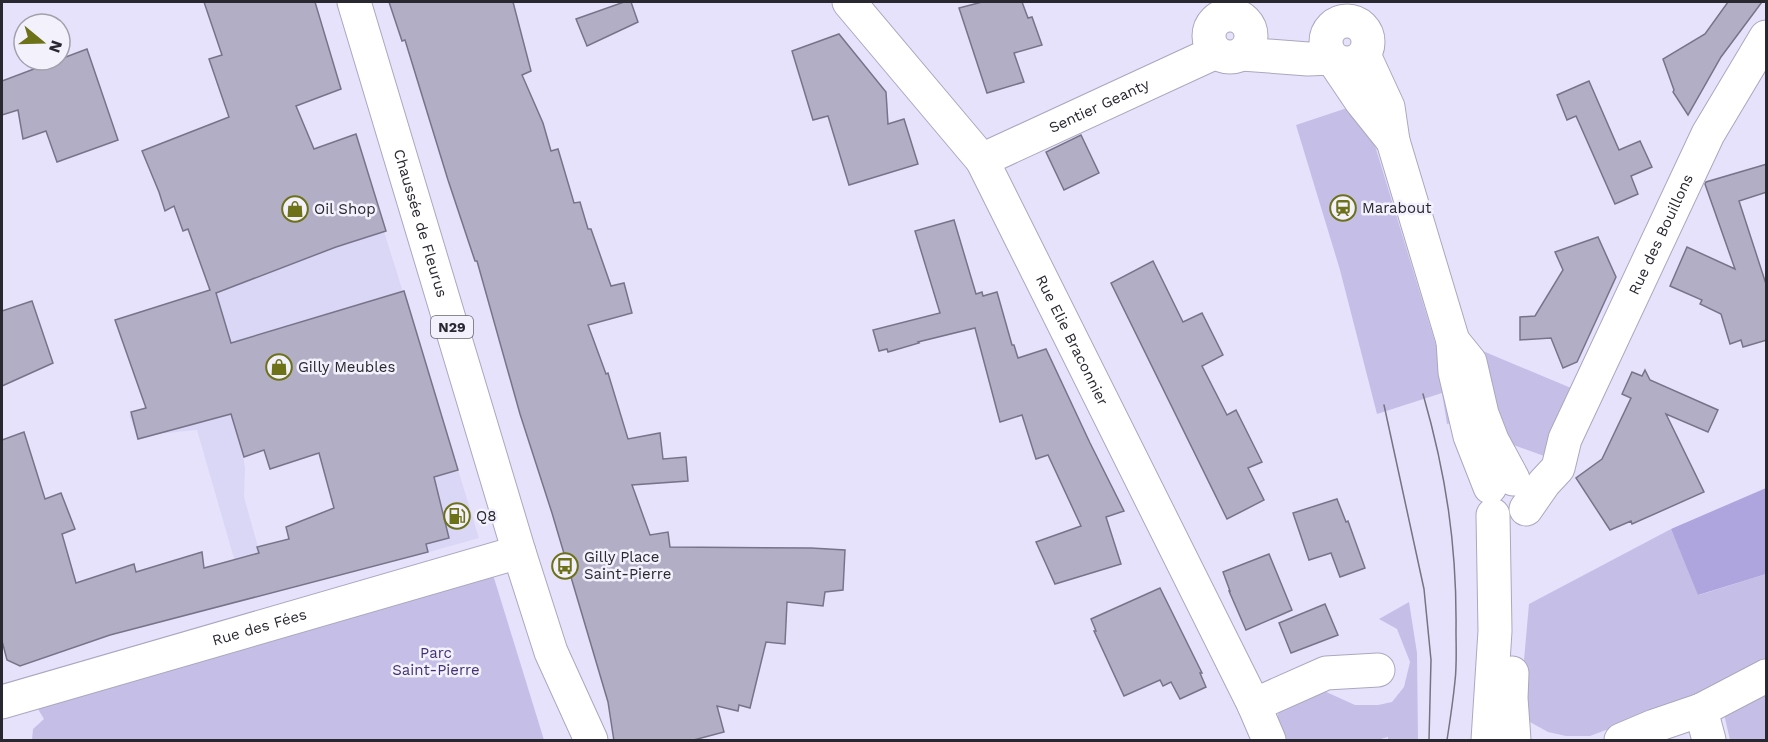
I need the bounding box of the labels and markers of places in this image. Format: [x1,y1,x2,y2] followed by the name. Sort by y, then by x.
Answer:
[1328,193,1358,223] station icon: Marabout
[280,194,310,224] shop icon: Oil Shop
[1362,199,1432,217] place label: Marabout
[314,200,376,218] place label: Oil Shop
[264,352,294,382] shop icon: Gilly Meubles
[298,358,395,376] place label: Gilly Meubles
[442,501,472,531] fuel station icon: Q8
[476,507,496,525] place label: Q8
[584,548,671,583] place label: Gilly Place Saint-Pierre
[550,551,580,581] bus stop icon: Gilly Place Saint-Pierre

